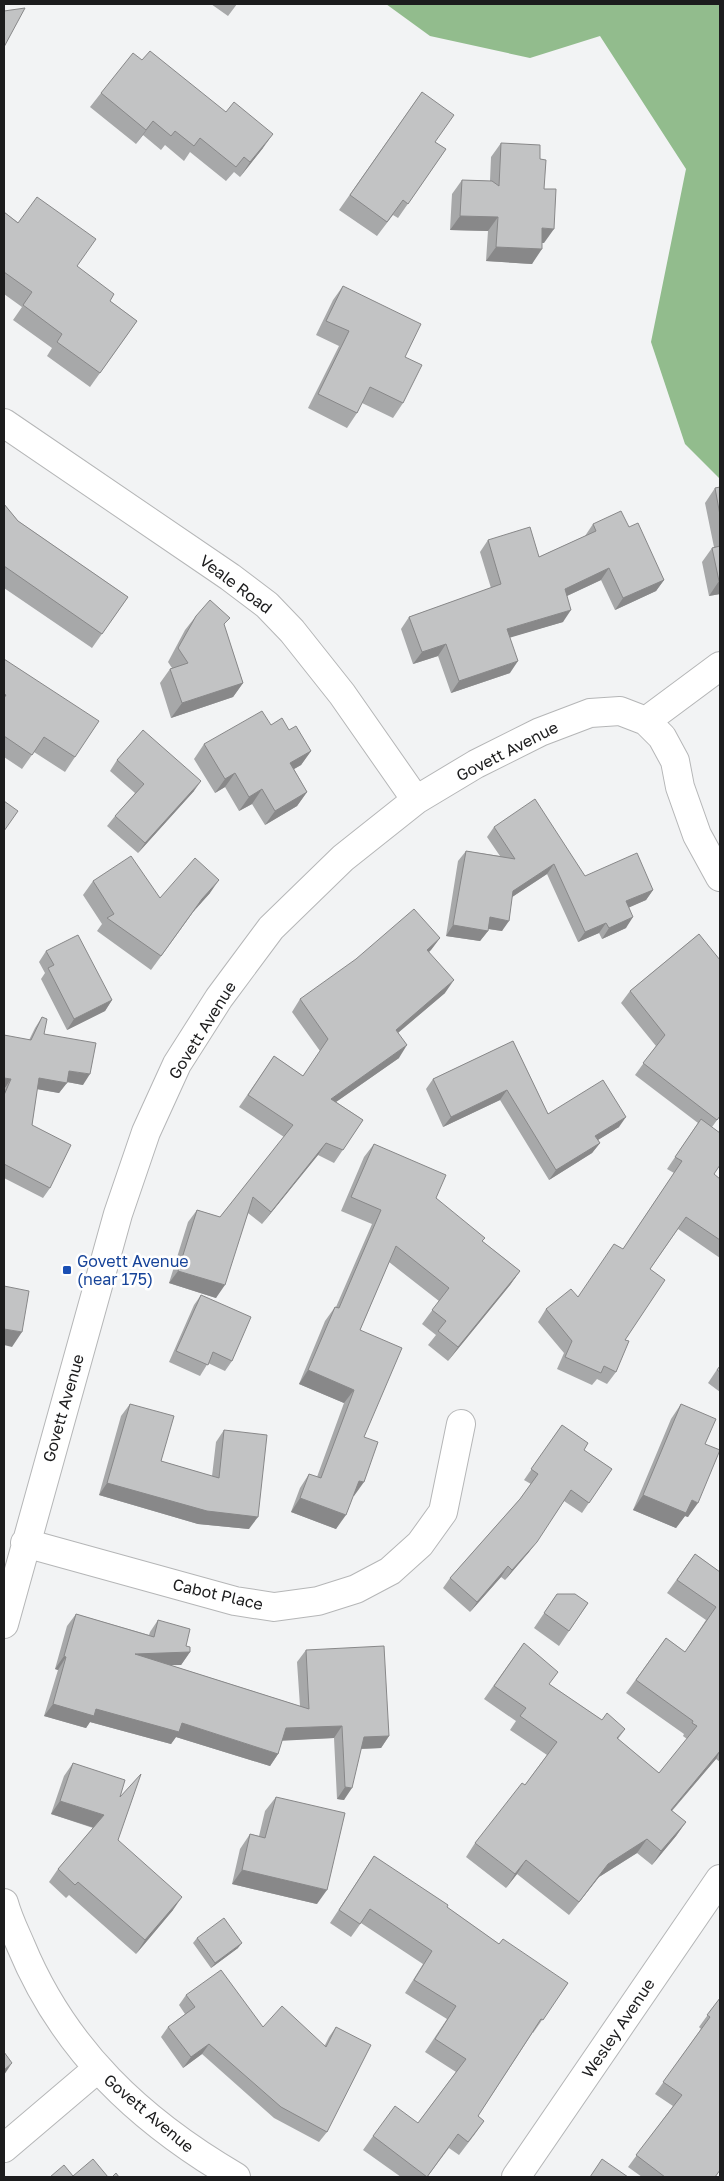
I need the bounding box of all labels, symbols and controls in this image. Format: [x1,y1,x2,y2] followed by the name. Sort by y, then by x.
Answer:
[196,550,276,618] street label: Veale Road
[453,717,561,785] street label: Govett Avenue
[164,977,240,1083] street label: Govett Avenue
[77,1251,189,1289] place label: Govett Avenue (near 175)
[61,1264,73,1276] marker: Govett Avenue (near 175)
[38,1352,88,1464] street label: Govett Avenue
[171,1574,265,1614] street label: Cabot Place
[577,1974,659,2082] street label: Wesley Avenue
[100,2069,198,2157] street label: Govett Avenue

